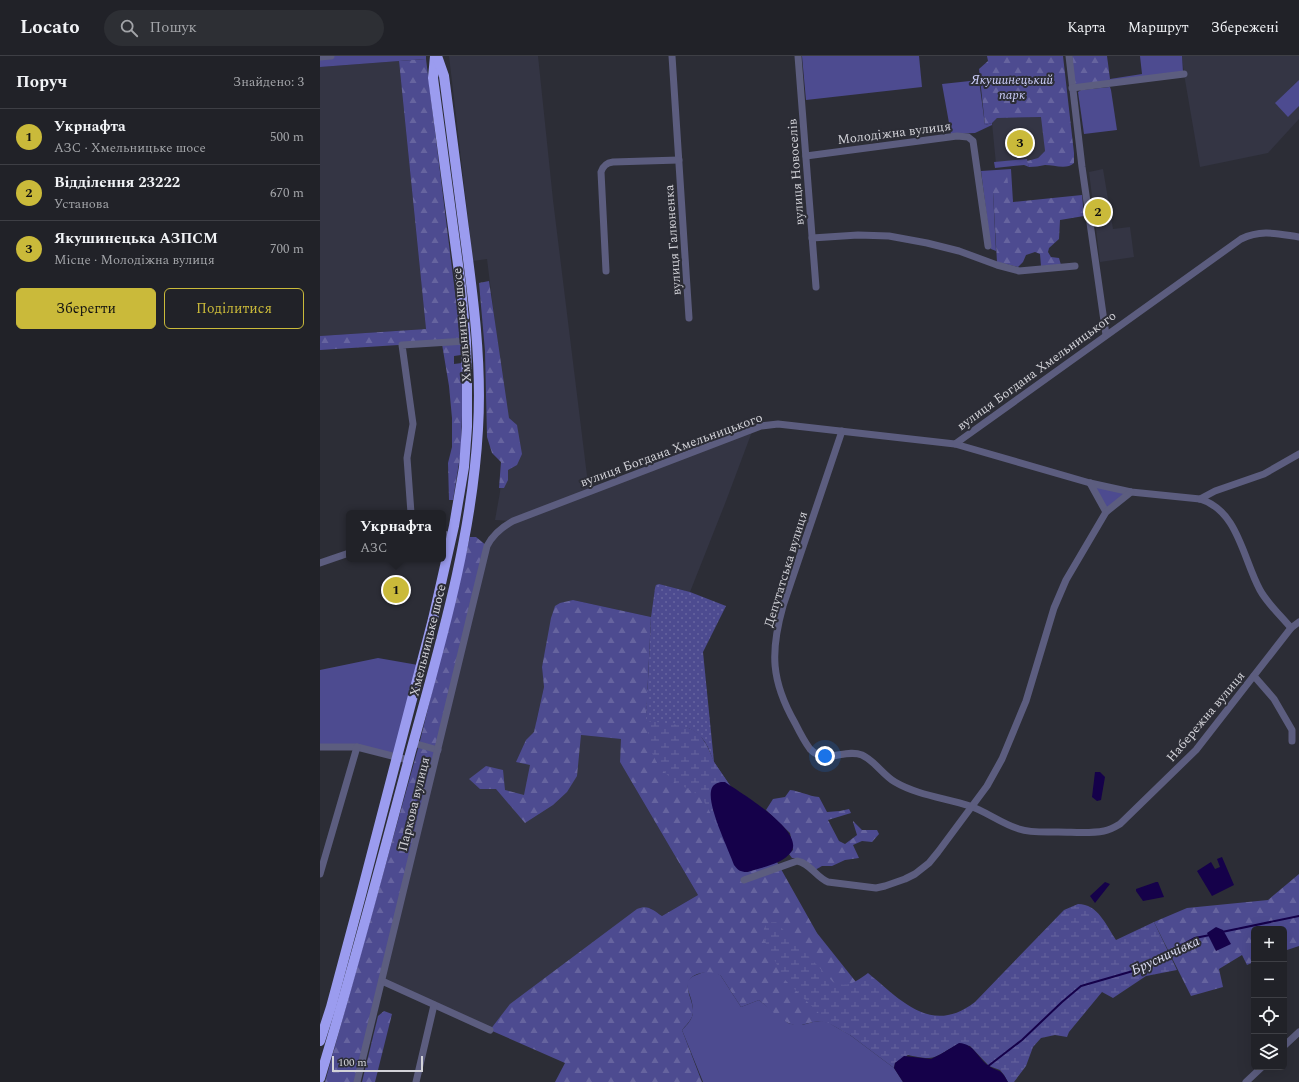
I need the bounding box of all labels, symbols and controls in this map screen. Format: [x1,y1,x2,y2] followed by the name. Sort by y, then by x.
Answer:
[104,10,384,46] search box
[20,13,80,42] text: Locato
[150,16,197,39] text: Пошук
[118,17,140,39] icon: search
[1067,17,1106,38] text: Карта
[1128,17,1189,38] text: Маршрут
[1211,17,1279,38] text: Збережені
[16,69,67,95] text: Поруч
[970,70,1053,105] park label: Якушинецький парк
[233,72,304,92] text: Знайдено: 3
[54,115,126,138] text: Укрнафта
[836,116,952,150] street label: Молодіжна вулиця
[782,118,810,226] street label: вулиця Новоселів
[25,127,33,147] text: 1
[270,127,304,147] text: 500 m
[1007,128,1033,158] pin: 3
[54,138,206,158] text: АЗС · Хмельницьке шосе
[54,171,180,194] text: Відділення 23222
[25,183,33,203] text: 2
[270,183,304,203] text: 670 m
[659,183,687,296] street label: вулиця Галюненка
[54,194,109,214] text: Установа
[1085,197,1111,227] pin: 2
[54,227,218,250] text: Якушинецька АЗПСМ
[25,239,33,259] text: 3
[270,239,304,259] text: 700 m
[54,250,215,270] text: Місце · Молодіжна вулиця
[447,267,477,383] street label: Хмельницьке шосе
[16,288,156,329] button: Зберегти
[164,288,304,329] button: Поділитися
[953,306,1121,436] street label: вулиця Богдана Хмельницького
[577,408,765,492] street label: вулиця Богдана Хмельницького
[759,509,813,630] street label: Депутатська вулиця
[346,510,446,562] popup
[360,515,432,538] text: Укрнафта
[360,538,387,558] text: АЗС
[383,575,409,605] pin: 1
[404,582,452,698] street label: Хмельницьке шосе
[1162,667,1250,767] street label: Набережна вулиця
[815,746,835,766] your location
[393,755,435,854] street label: Паркова вулиця
[1251,926,1287,1070] map controls
[1251,926,1287,962] button: +
[1127,930,1203,981] water label: Брусничівка
[1251,962,1287,998] button: −
[1251,998,1287,1034] button: locate
[1251,1034,1287,1070] button: layers
[332,1054,423,1073] scale bar
[338,1054,367,1071] text: 100 m

